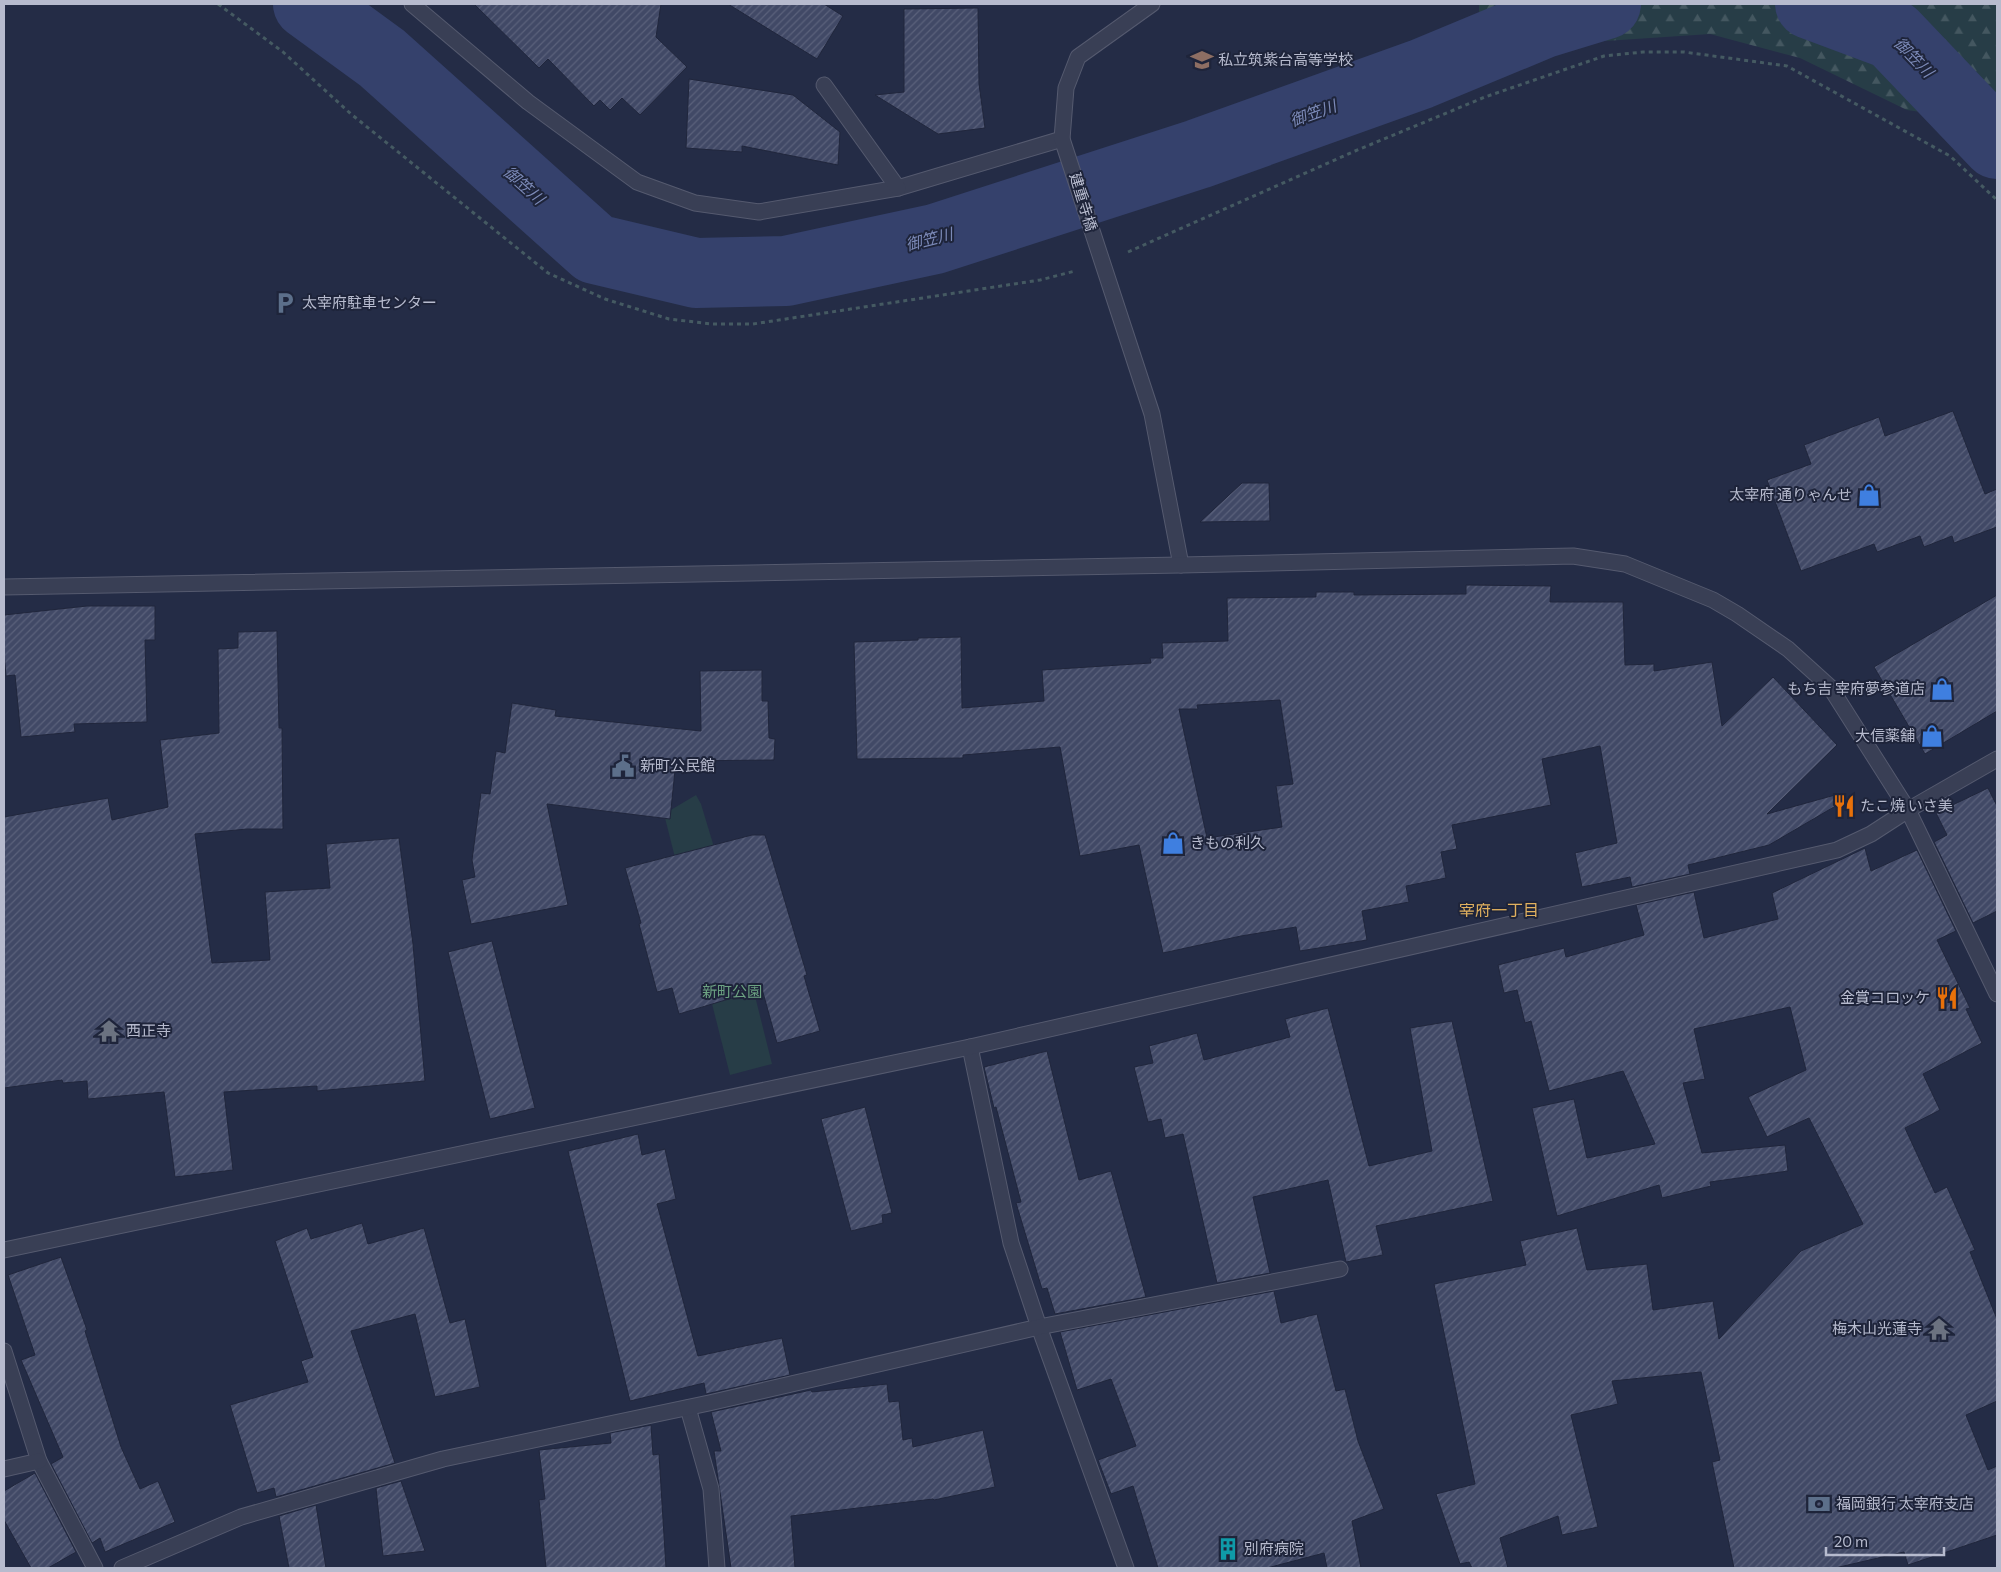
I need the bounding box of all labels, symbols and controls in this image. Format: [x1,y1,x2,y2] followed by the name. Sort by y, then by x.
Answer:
[1891,33,1939,82] water label: 御笠川
[1189,47,1215,73] school or university icon: 私立筑紫台高等学校
[1218,50,1353,68] place label: 私立筑紫台高等学校
[1287,95,1341,130] water label: 御笠川
[500,162,550,209] water label: 御笠川
[1067,170,1101,233] street label: 建重寺橋
[903,223,956,254] water label: 御笠川
[272,290,298,316] parking icon: 太宰府駐車センター
[302,293,437,311] place label: 太宰府駐車センター
[1856,482,1882,508] shop icon: 太宰府 通りゃんせ
[1729,485,1852,503] place label: 太宰府 通りゃんせ
[1929,676,1955,702] shop icon: もち吉 宰府夢参道店
[1787,679,1925,697] place label: もち吉 宰府夢参道店
[1919,723,1945,749] shop icon: 大信薬舗
[1855,726,1915,744] place label: 大信薬舗
[610,753,636,779] public building icon: 新町公民館
[640,756,715,774] place label: 新町公民館
[1831,793,1857,819] restaurant icon: たこ焼 いさ美
[1860,796,1953,814] place label: たこ焼 いさ美
[1160,830,1186,856] shop icon: きもの利久
[1190,833,1265,851] place label: きもの利久
[1459,900,1539,919] district label: 宰府一丁目
[702,982,762,1000] park label: 新町公園
[1934,985,1960,1011] restaurant icon: 金賞コロッケ
[1840,988,1930,1006] place label: 金賞コロッケ
[96,1018,122,1044] temple icon: 西正寺
[126,1021,171,1039] place label: 西正寺
[1926,1316,1952,1342] temple icon: 梅木山光蓮寺
[1832,1319,1922,1337] place label: 梅木山光蓮寺
[1806,1491,1832,1517] bank icon: 福岡銀行 太宰府支店
[1836,1494,1974,1512] place label: 福岡銀行 太宰府支店
[1826,1524,1944,1556] scale bar
[1834,1532,1868,1550] text: 20 m
[1215,1536,1241,1562] building icon: 別府病院
[1244,1539,1304,1557] place label: 別府病院

